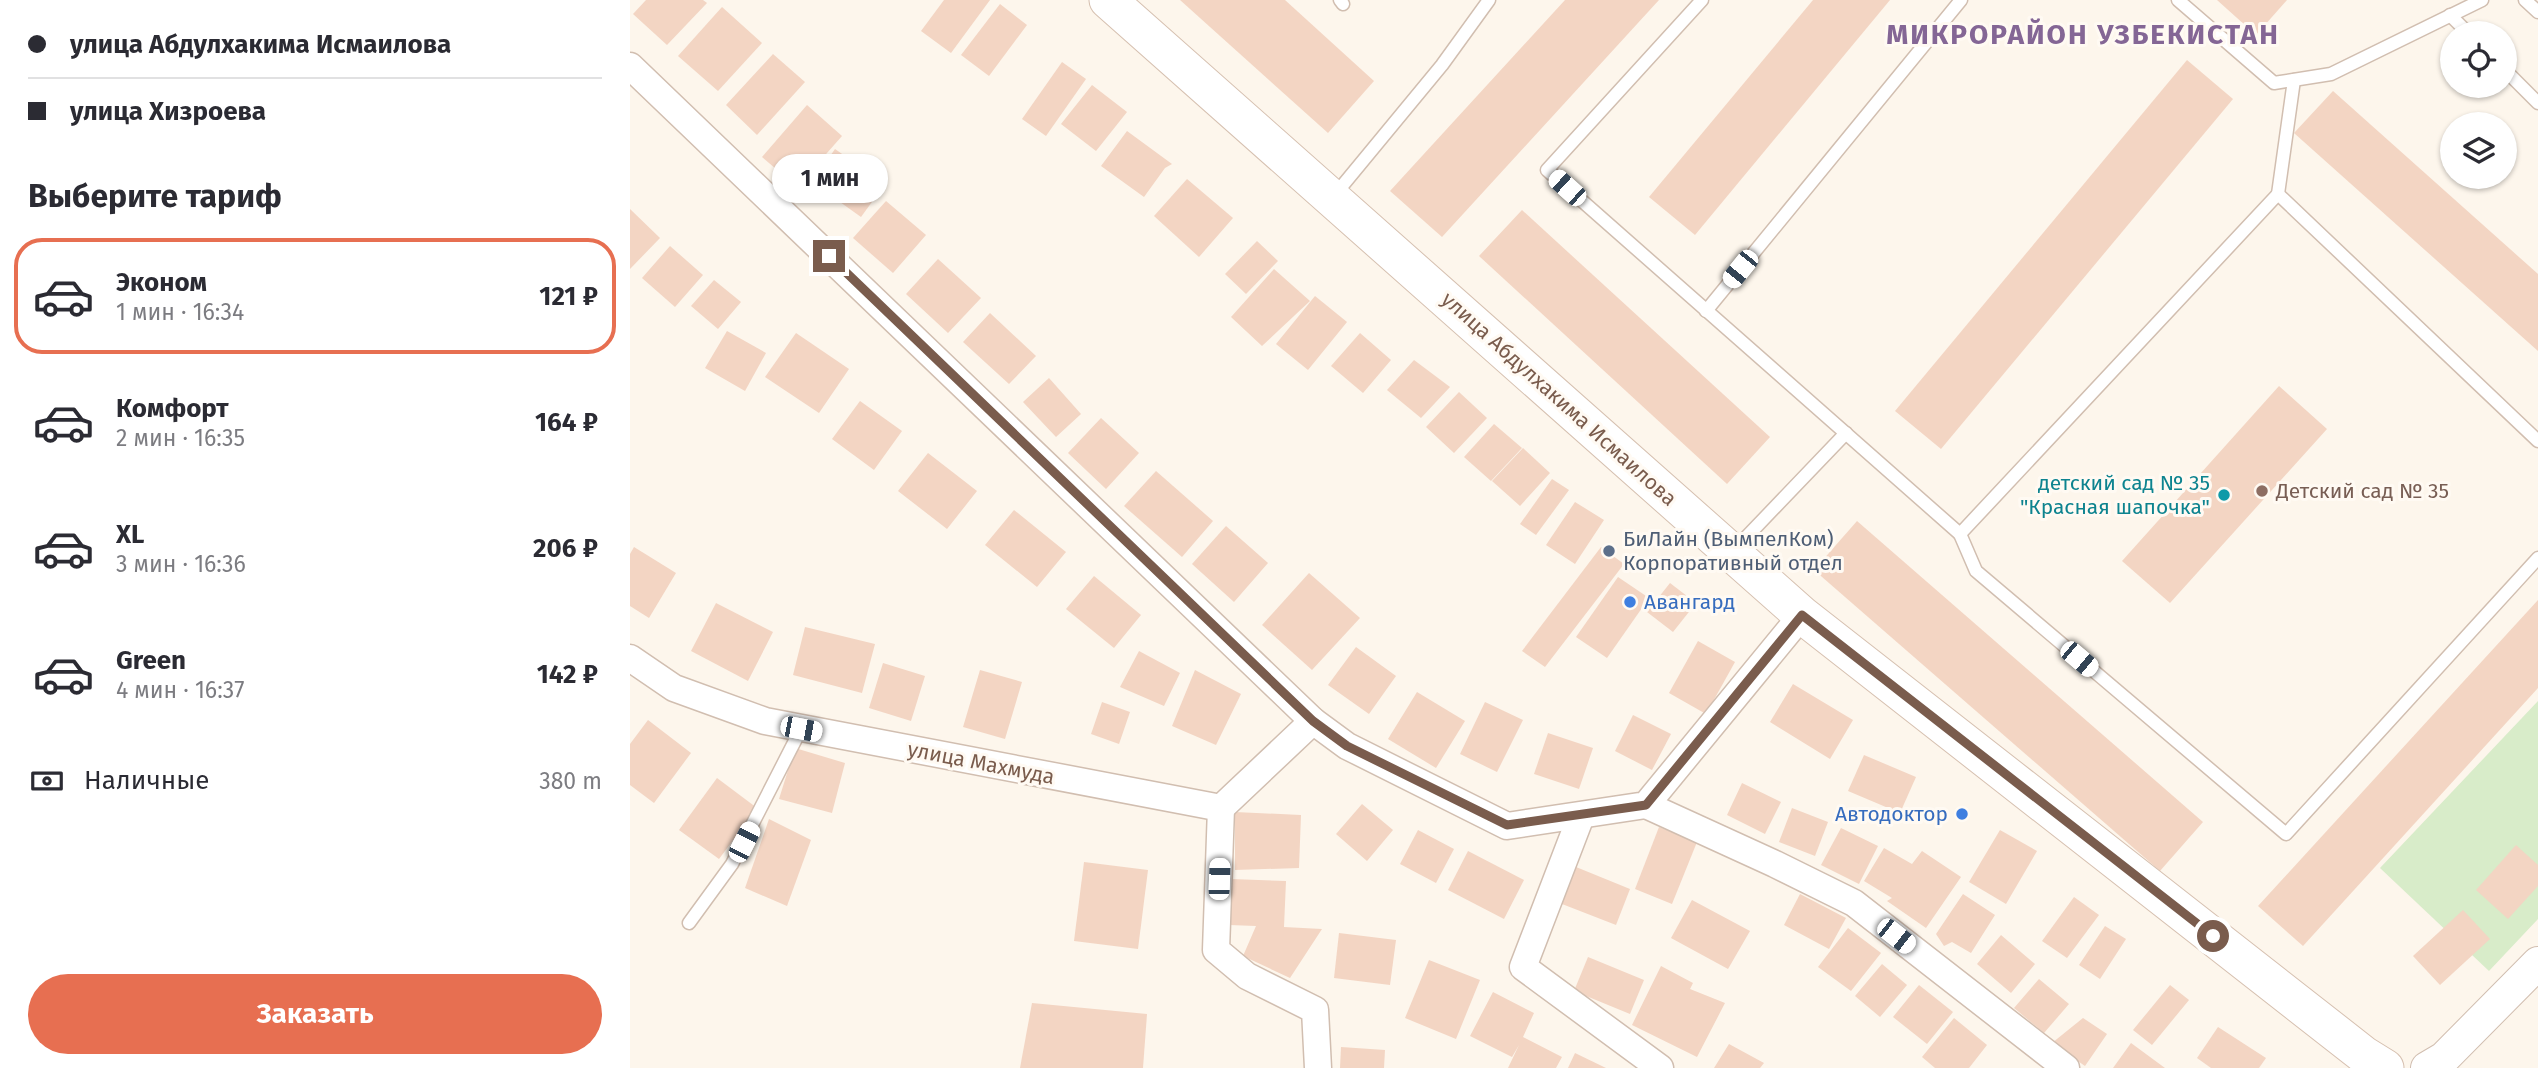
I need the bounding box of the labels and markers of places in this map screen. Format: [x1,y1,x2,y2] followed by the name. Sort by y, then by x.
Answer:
[2020,470,2210,520] place label: детский сад № 35 "Красная шапочка"
[2275,478,2449,504] place label: Детский сад № 35
[2254,483,2270,499] marker: Детский сад № 35
[2216,487,2232,503] marker: детский сад № 35 "Красная шапочка"
[1623,526,1843,576] place label: БиЛайн (ВымпелКом) Корпоративный отдел
[1601,543,1617,559] marker: БиЛайн (ВымпелКом) Корпоративный отдел
[1644,589,1735,615] place label: Авангард
[1622,594,1638,610] marker: Авангард
[1835,801,1948,827] place label: Автодоктор
[1954,806,1970,822] marker: Автодоктор

